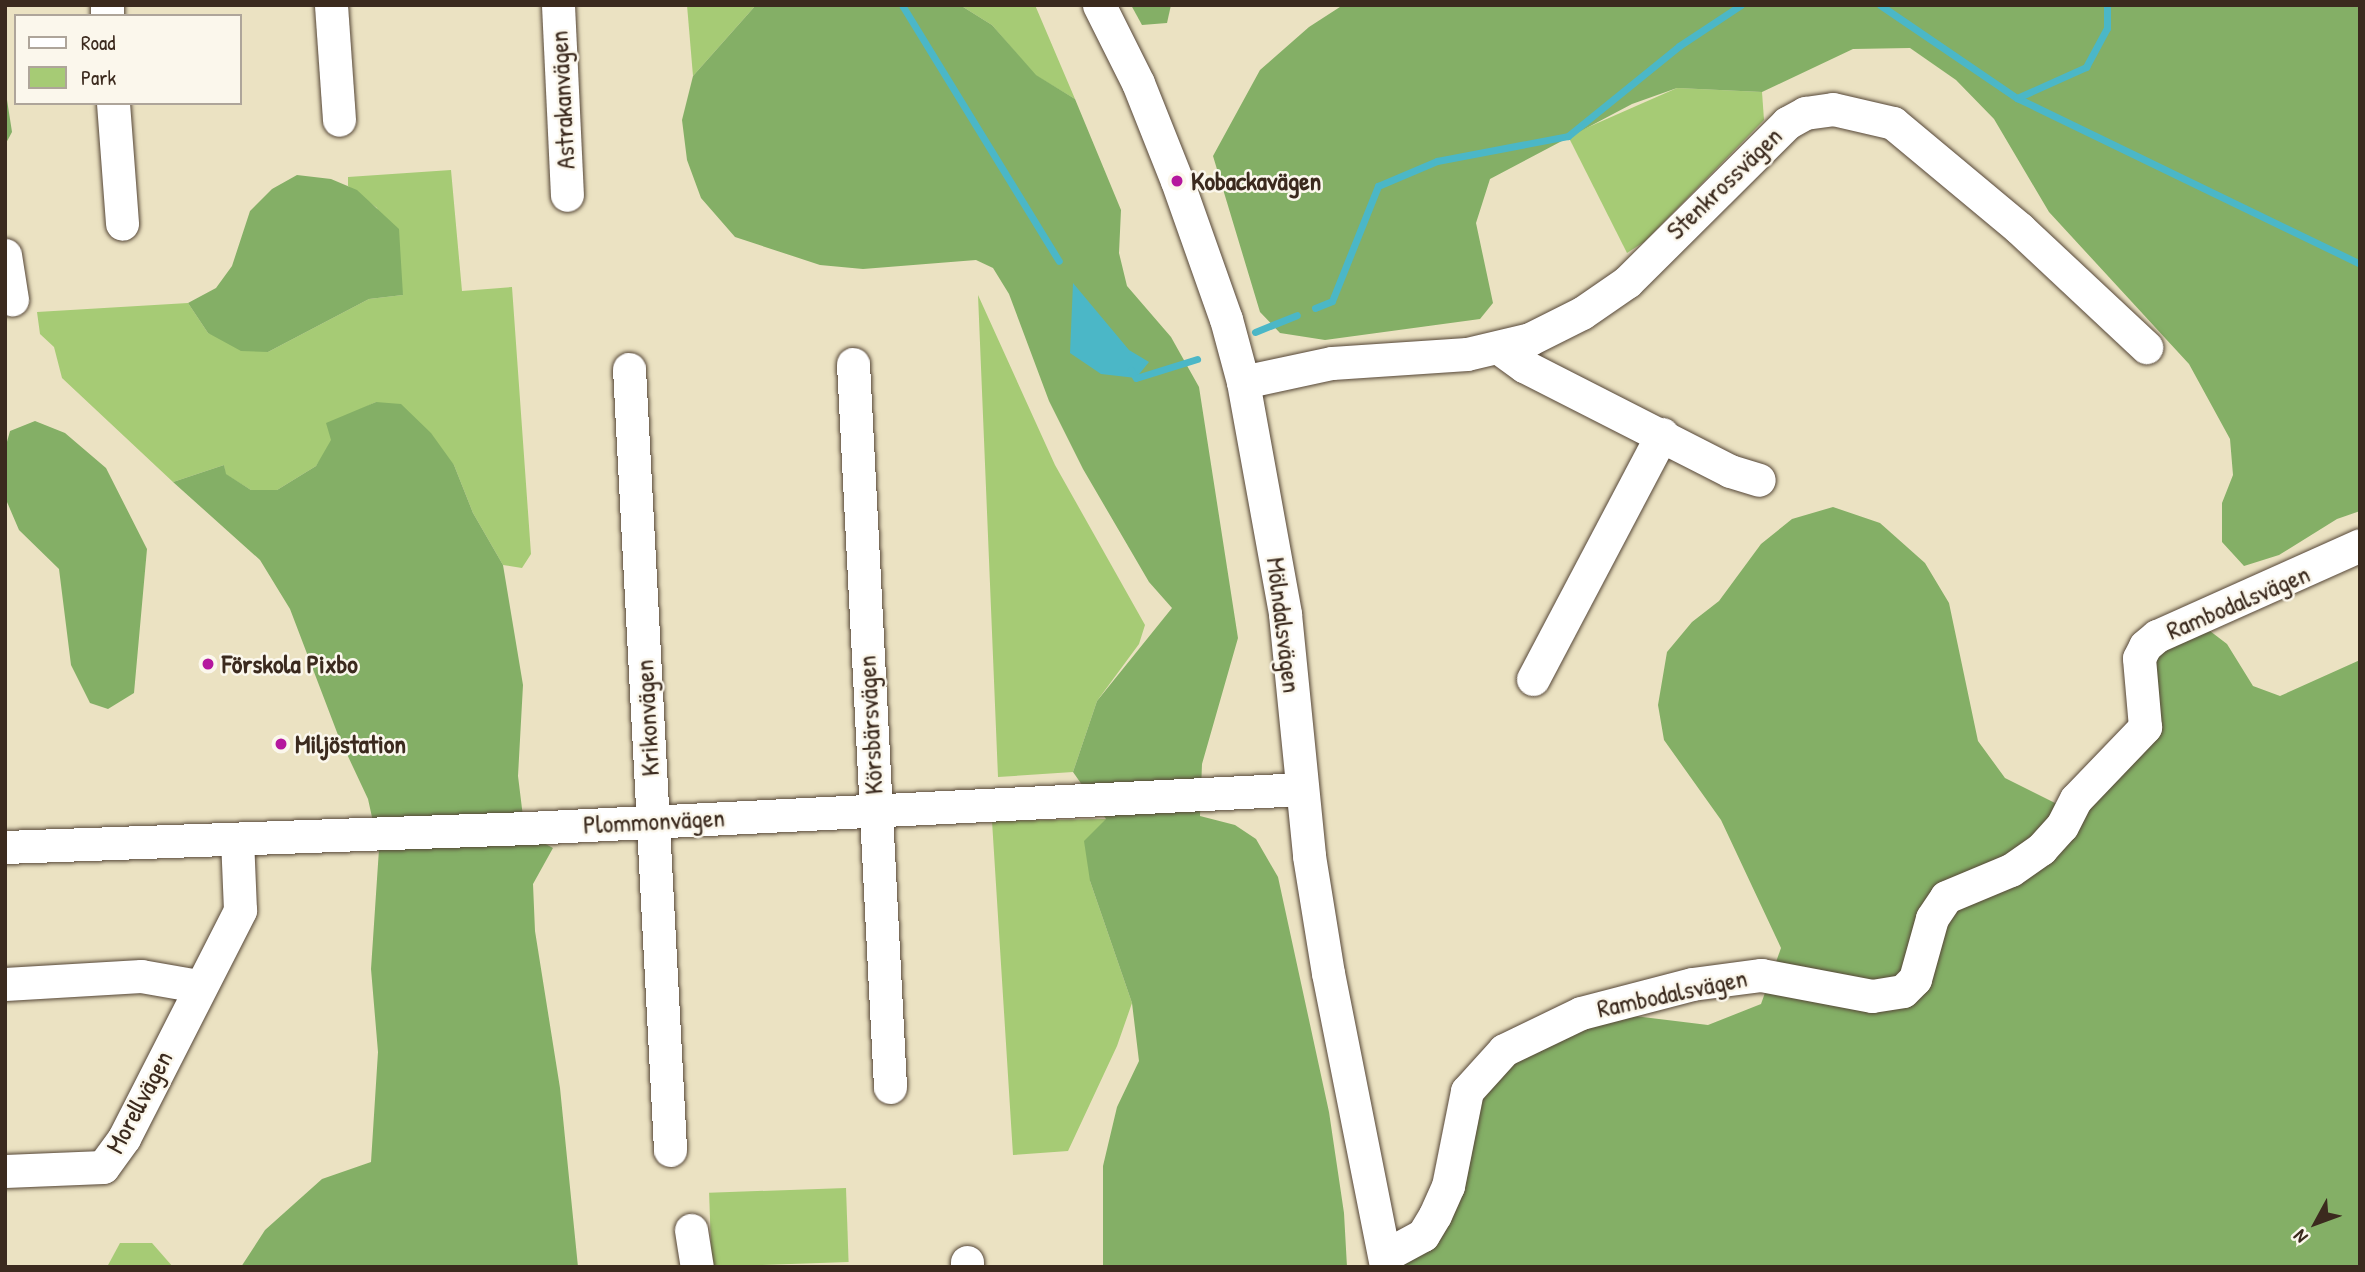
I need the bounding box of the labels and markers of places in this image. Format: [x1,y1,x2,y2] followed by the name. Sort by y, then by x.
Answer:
[1191,165,1321,197] place label: Kobackavägen
[1169,173,1185,189] marker: Kobackavägen
[222,648,358,680] place label: Förskola Pixbo
[200,656,216,672] marker: Förskola Pixbo
[295,728,406,760] place label: Miljöstation
[273,736,289,752] marker: Miljöstation

